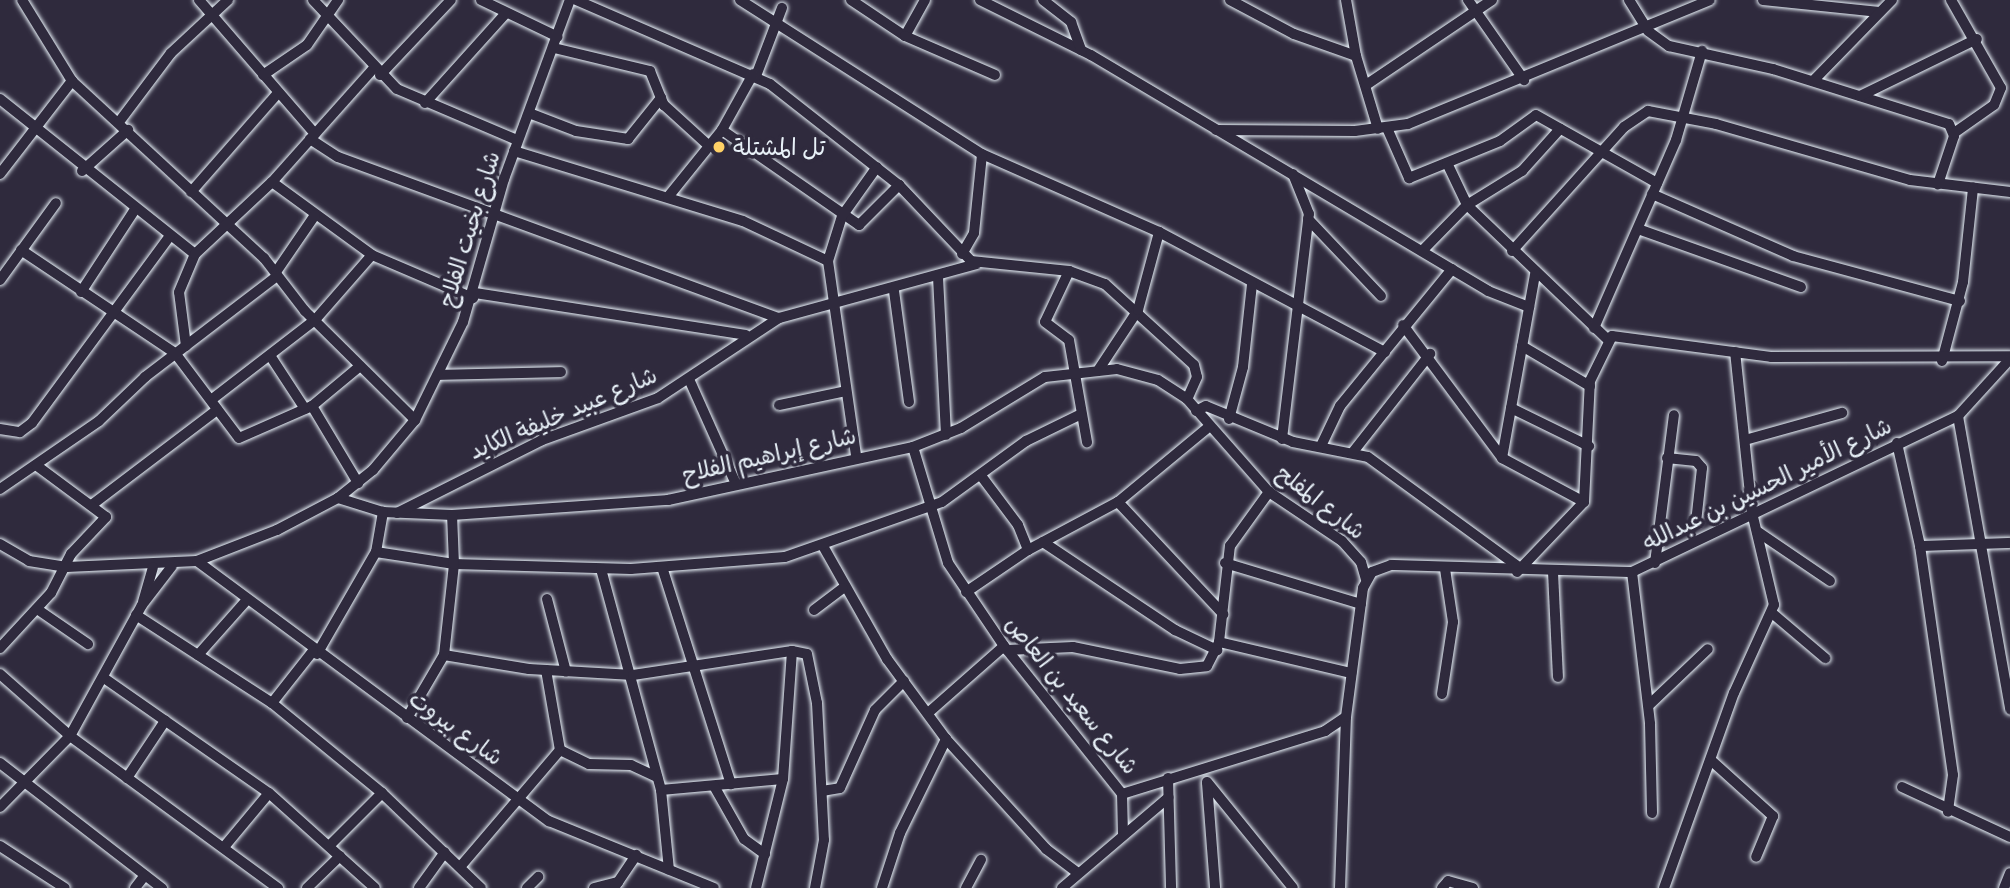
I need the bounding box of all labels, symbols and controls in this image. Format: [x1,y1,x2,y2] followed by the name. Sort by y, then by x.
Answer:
[733,133,825,161] place label: تل المشتلة
[711,139,727,155] marker: تل المشتلة
[432,148,506,310] street label: شارع بخيت الفلاح
[465,361,661,465] street label: شارع عبيد خليفة الكايد
[1638,412,1896,556] street label: شارع الأمير الحسين بن عبدالله
[679,422,859,488] street label: شارع إبراهيم الفلاح
[1271,459,1371,545] street label: شارع المفلح
[1000,610,1144,780] street label: شارع سعيد بن العاص
[404,685,508,771] street label: شارع بيروت

